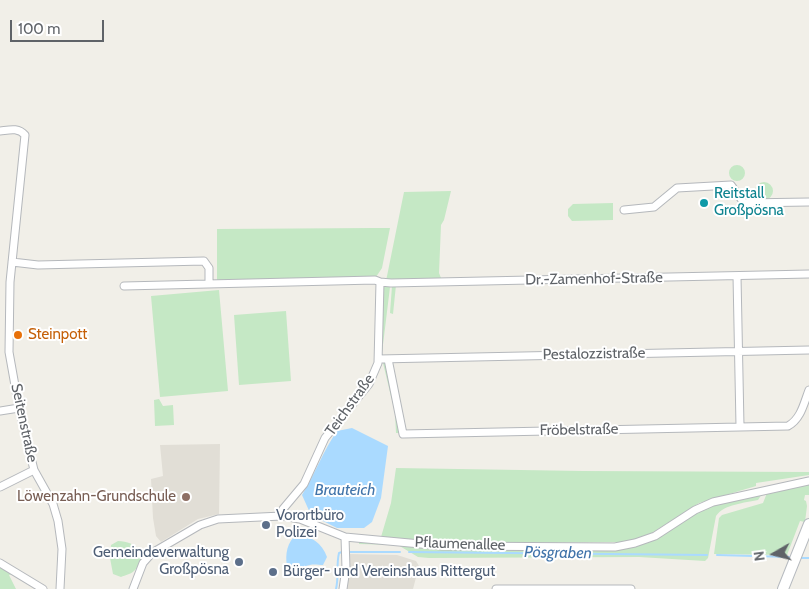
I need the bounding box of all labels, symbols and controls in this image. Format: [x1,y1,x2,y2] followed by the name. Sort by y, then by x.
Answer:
[12,10,106,42] scale bar
[18,20,60,38] text: 100 m
[714,185,784,220] place label: Reitstall Großpösna
[698,197,710,209] marker: Reitstall Großpösna
[525,269,663,289] street label: Dr.-Zamenhof-Straße
[28,326,87,344] place label: Steinpott
[12,329,24,341] marker: Steinpott
[542,344,646,364] street label: Pestalozzistraße
[322,371,378,439] street label: Teichstraße
[7,382,41,464] street label: Seitenstraße
[539,420,619,440] street label: Fröbelstraße
[315,480,375,500] water label: Brauteich
[17,488,176,506] place label: Löwenzahn-Grundschule
[180,491,192,503] marker: Löwenzahn-Grundschule
[276,507,344,542] place label: Vorortbüro Polizei
[260,519,272,531] marker: Vorortbüro Polizei
[749,529,799,579] north arrow
[414,533,506,555] street label: Pflaumenallee
[524,543,592,563] water label: Pösgraben
[93,544,229,579] place label: Gemeindeverwaltung Großpösna
[750,550,769,562] text: N
[233,556,245,568] marker: Gemeindeverwaltung Großpösna
[283,563,495,581] place label: Bürger- und Vereinshaus Rittergut
[267,566,279,578] marker: Bürger- und Vereinshaus Rittergut

